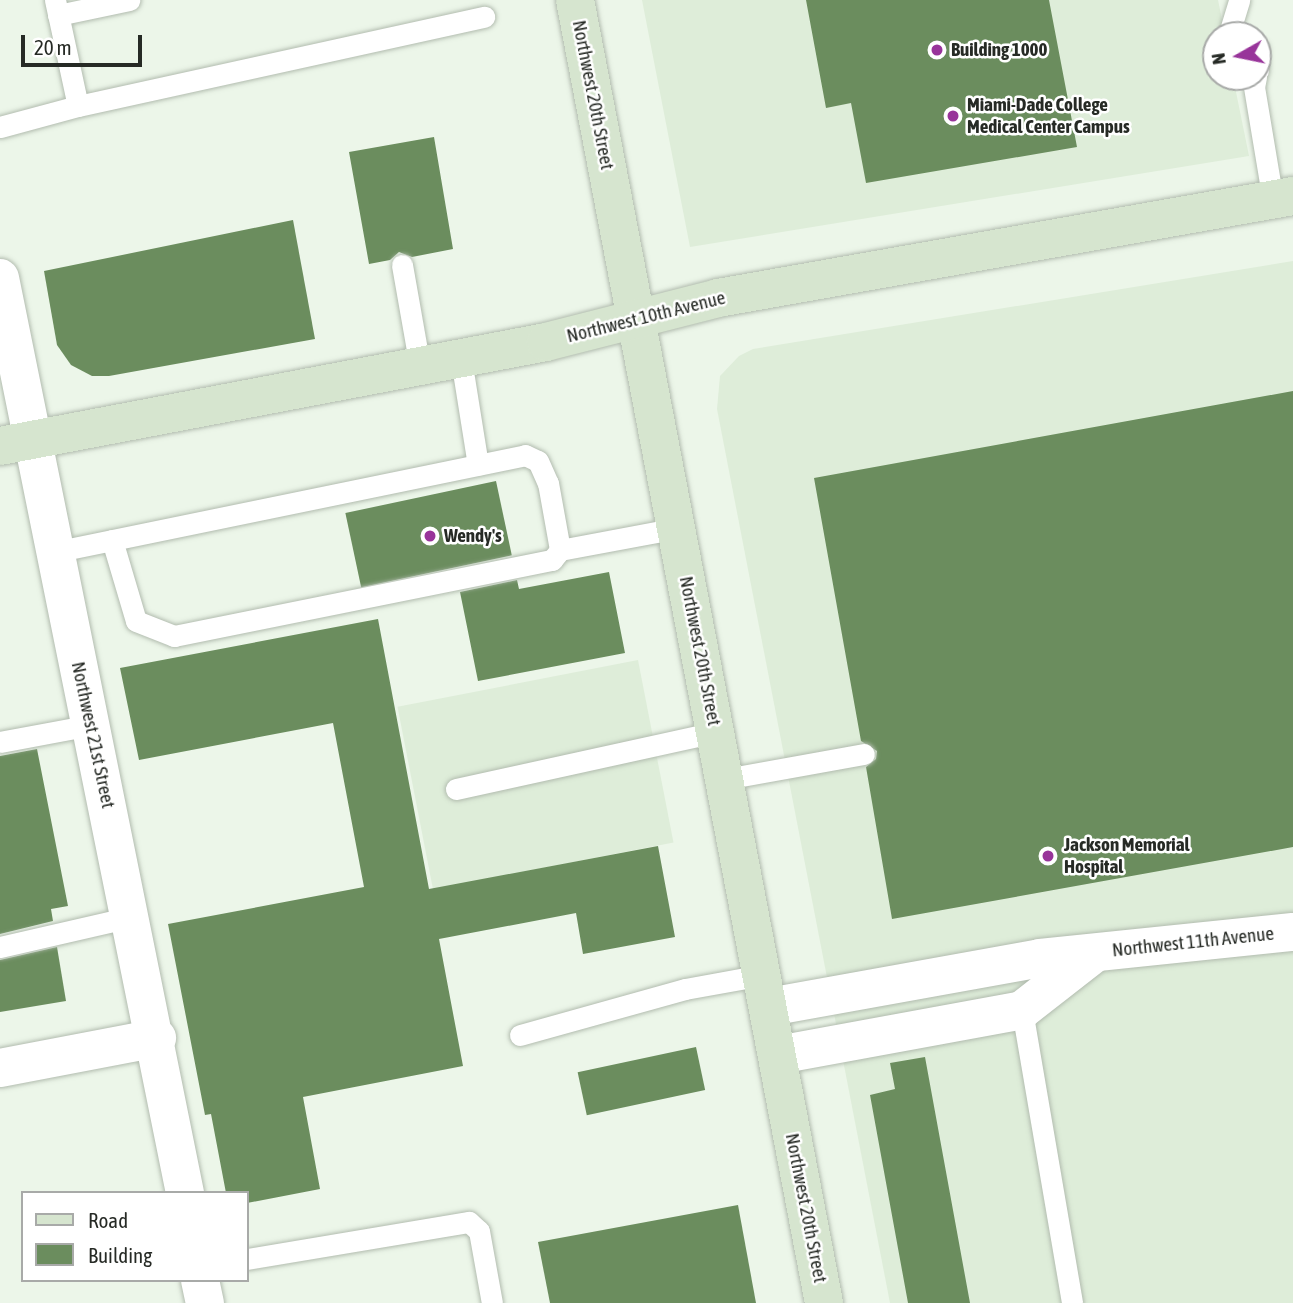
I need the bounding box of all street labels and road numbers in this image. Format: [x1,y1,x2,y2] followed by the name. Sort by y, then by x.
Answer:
[567,18,619,172] street label: Northwest 20th Street
[564,286,728,348] street label: Northwest 10th Avenue
[674,574,726,728] street label: Northwest 20th Street
[66,660,120,810] street label: Northwest 21st Street
[1111,922,1275,962] street label: Northwest 11th Avenue
[780,1131,832,1285] street label: Northwest 20th Street

